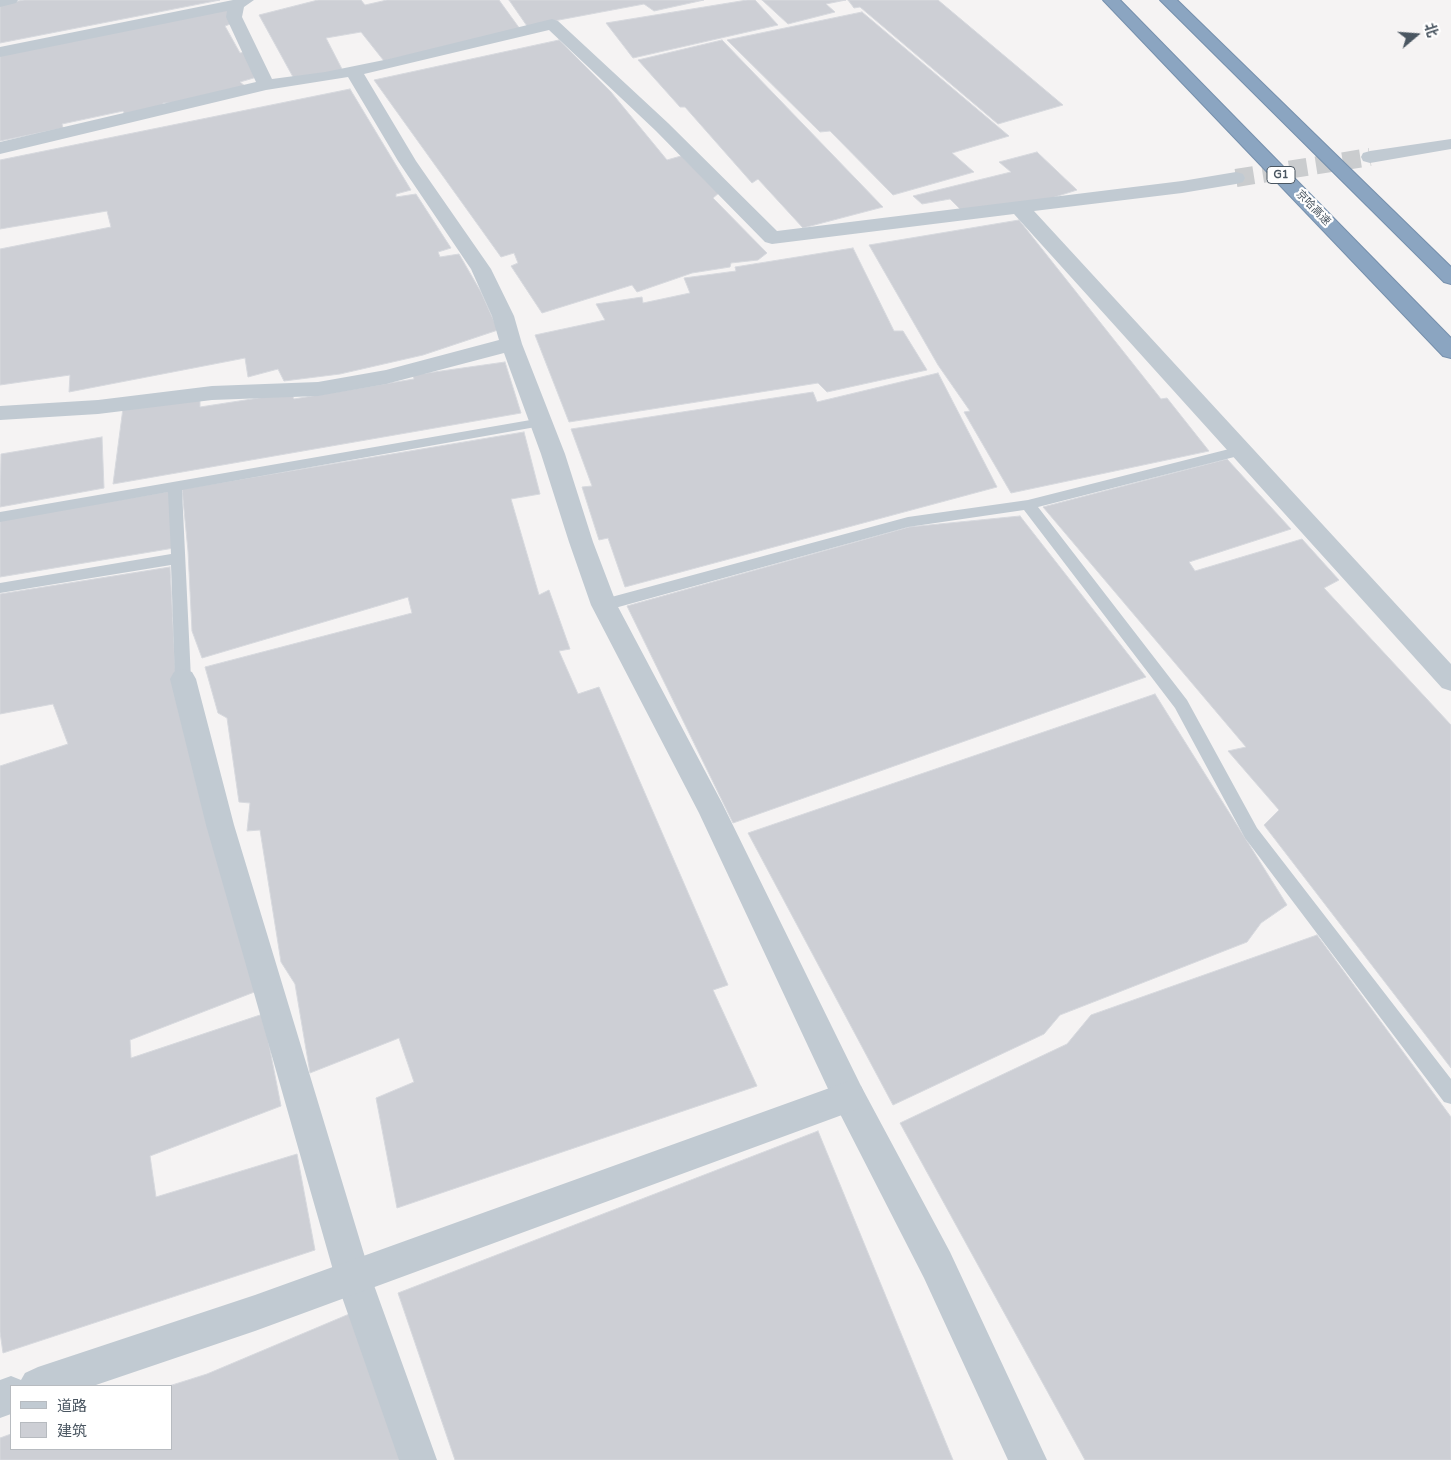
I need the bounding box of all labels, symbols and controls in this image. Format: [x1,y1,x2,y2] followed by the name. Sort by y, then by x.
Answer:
[1391,10,1441,60] north arrow
[1420,21,1441,39] text: 北
[1267,166,1295,184] road number: G1
[1293,188,1333,228] street label: 京哈高速
[10,1385,172,1450] legend
[57,1397,87,1415] text: 道路
[57,1422,87,1440] text: 建筑

